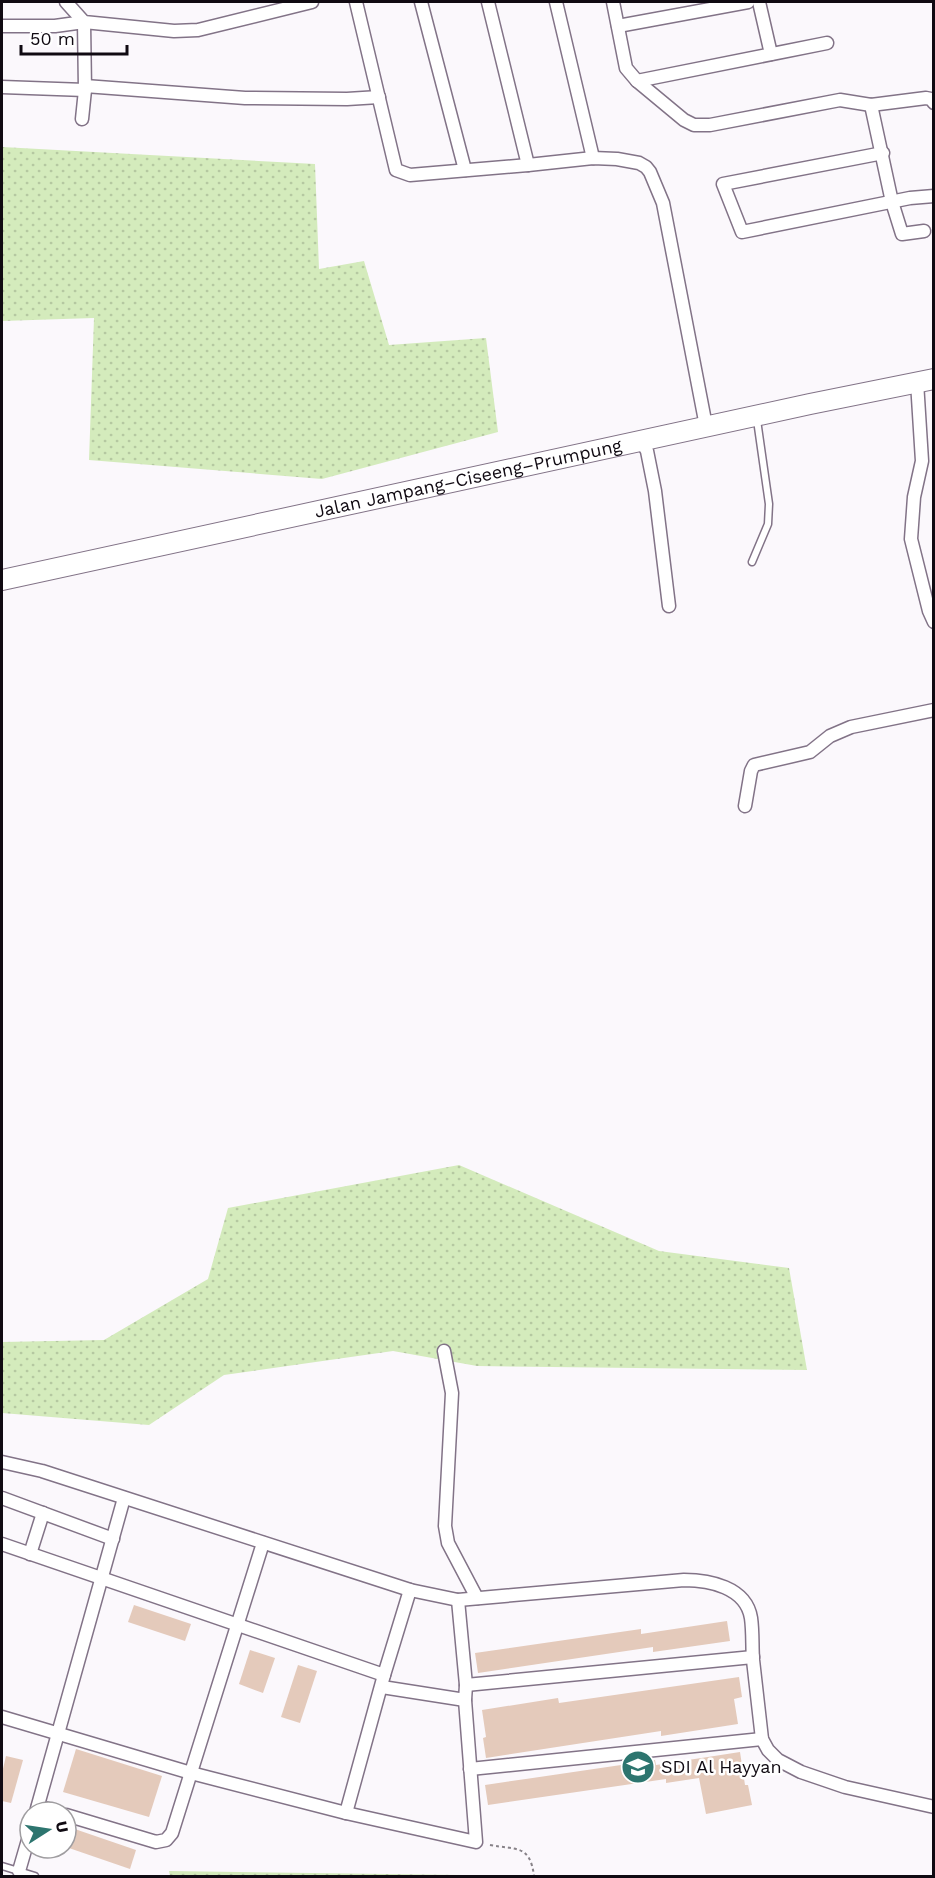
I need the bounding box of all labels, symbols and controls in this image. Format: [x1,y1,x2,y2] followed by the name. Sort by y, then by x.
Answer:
[21,18,128,56] scale bar
[30,28,75,49] text: 50 m
[312,434,624,522] street label: Jalan Jampang–Ciseeng–Prumpung
[620,1749,656,1785] school or university icon: SDI Al Hayyan
[661,1756,782,1777] place label: SDI Al Hayyan
[18,1800,78,1860] north arrow
[52,1819,73,1835] text: U

